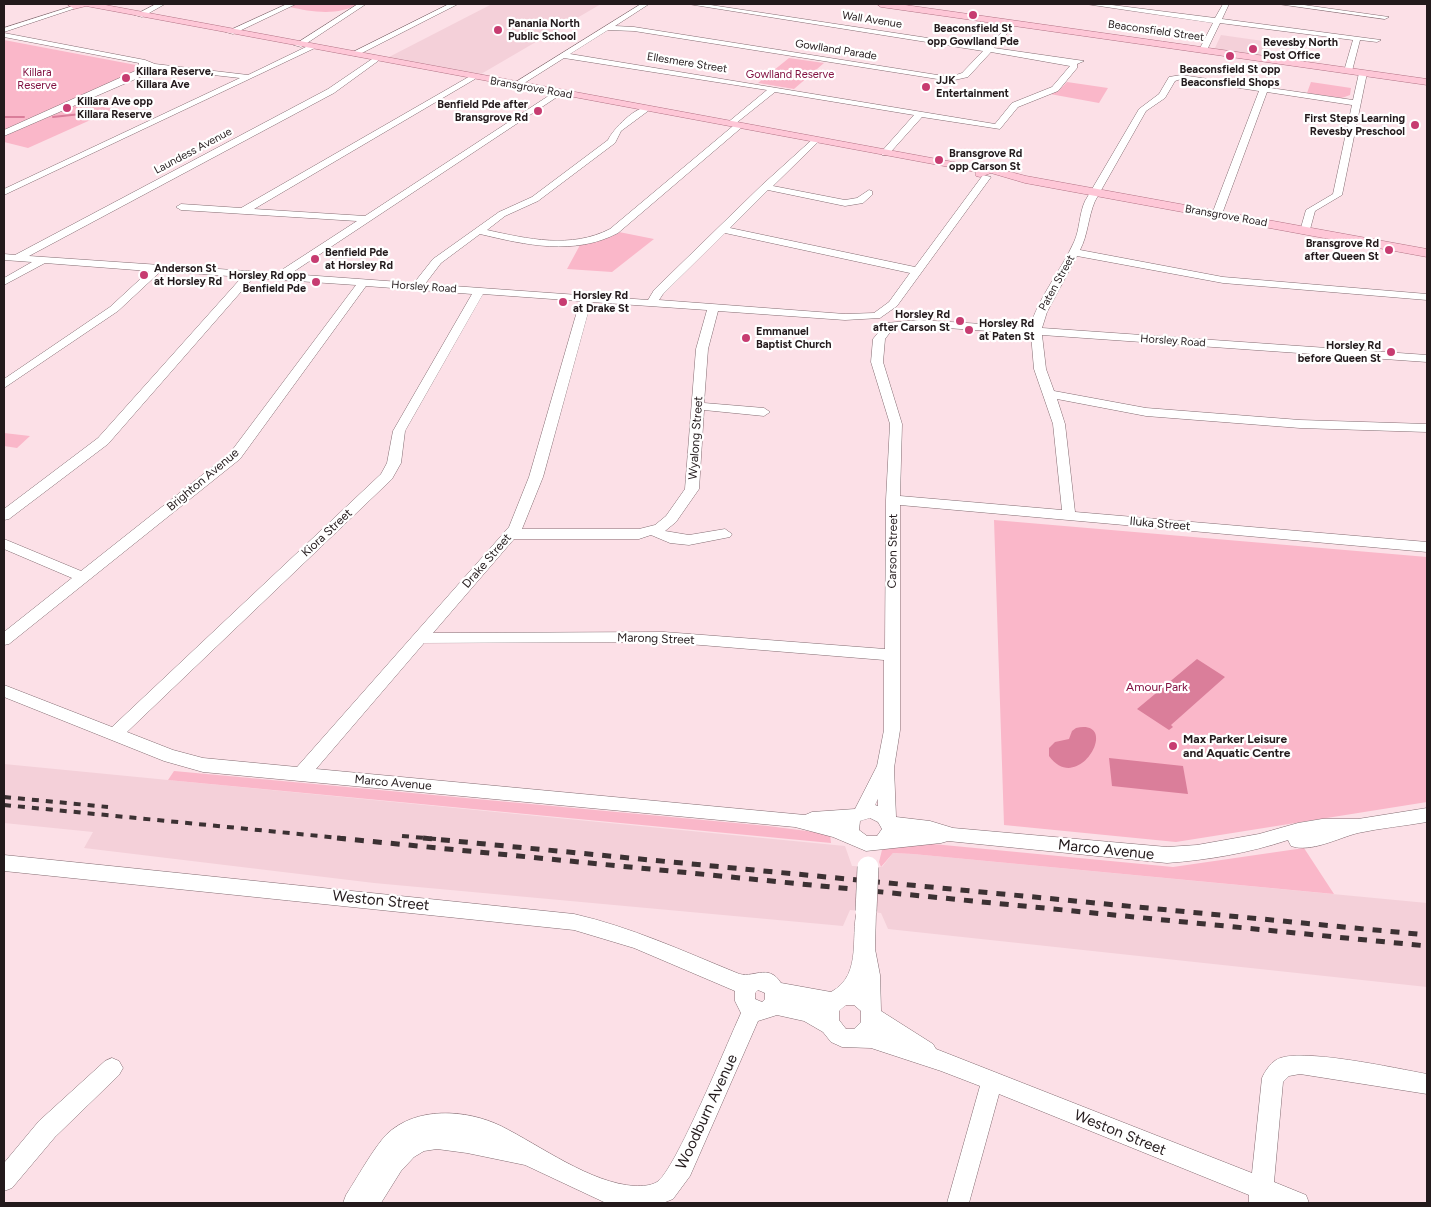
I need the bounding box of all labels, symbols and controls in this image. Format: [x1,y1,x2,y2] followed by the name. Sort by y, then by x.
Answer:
[841,9,903,31] street label: Wall Avenue
[967,9,979,21] marker: Beaconsfield St opp Gowlland Pde
[508,17,580,43] place label: Panania North Public School
[1107,18,1205,44] street label: Beaconsfield Street
[927,22,1019,48] place label: Beaconsfield St opp Gowlland Pde
[492,24,504,36] marker: Panania North Public School
[1263,36,1338,62] place label: Revesby North Post Office
[794,37,878,63] street label: Gowlland Parade
[1247,43,1259,55] marker: Revesby North Post Office
[646,50,728,76] street label: Ellesmere Street
[1224,50,1236,62] marker: Beaconsfield St opp Beaconsfield Shops
[1180,63,1280,89] place label: Beaconsfield St opp Beaconsfield Shops
[136,65,214,91] place label: Killara Reserve, Killara Ave
[17,66,57,92] park label: Killara Reserve
[746,68,834,82] park label: Gowlland Reserve
[120,72,132,84] marker: Killara Reserve, Killara Ave
[489,74,573,102] street label: Bransgrove Road
[936,74,1009,100] place label: JJK Entertainment
[920,81,932,93] marker: JJK Entertainment
[77,95,153,121] place label: Killara Ave opp Killara Reserve
[437,98,528,124] place label: Benfield Pde after Bransgrove Rd
[61,102,73,114] marker: Killara Ave opp Killara Reserve
[532,105,544,117] marker: Benfield Pde after Bransgrove Rd
[1304,112,1405,138] place label: First Steps Learning Revesby Preschool
[1409,119,1421,131] marker: First Steps Learning Revesby Preschool
[152,125,234,177] street label: Laundess Avenue
[949,147,1022,173] place label: Bransgrove Rd opp Carson St
[933,154,945,166] marker: Bransgrove Rd opp Carson St
[1184,202,1268,230] street label: Bransgrove Road
[1305,237,1379,263] place label: Bransgrove Rd after Queen St
[1383,244,1395,256] marker: Bransgrove Rd after Queen St
[325,246,393,272] place label: Benfield Pde at Horsley Rd
[309,253,321,265] marker: Benfield Pde at Horsley Rd
[1036,253,1078,313] street label: Paten Street
[154,262,222,288] place label: Anderson St at Horsley Rd
[138,269,150,281] marker: Anderson St at Horsley Rd
[229,269,306,295] place label: Horsley Rd opp Benfield Pde
[310,276,322,288] marker: Horsley Rd opp Benfield Pde
[391,278,457,296] street label: Horsley Road
[573,289,629,315] place label: Horsley Rd at Drake St
[557,296,569,308] marker: Horsley Rd at Drake St
[873,308,950,334] place label: Horsley Rd after Carson St
[954,315,966,327] marker: Horsley Rd after Carson St
[979,317,1035,343] place label: Horsley Rd at Paten St
[963,324,975,336] marker: Horsley Rd at Paten St
[756,325,832,351] place label: Emmanuel Baptist Church
[740,332,752,344] marker: Emmanuel Baptist Church
[1140,332,1206,350] street label: Horsley Road
[1298,339,1381,365] place label: Horsley Rd before Queen St
[1385,346,1397,358] marker: Horsley Rd before Queen St
[686,396,706,480] street label: Wyalong Street
[164,446,242,514] street label: Brighton Avenue
[299,506,355,560] street label: Kiora Street
[885,514,901,588] street label: Carson Street
[1129,514,1191,534] street label: Iluka Street
[460,531,514,591] street label: Drake Street
[617,630,695,648] street label: Marong Street
[1126,680,1188,694] park label: Amour Park
[1183,732,1291,760] place label: Max Parker Leisure and Aquatic Centre
[1167,740,1179,752] marker: Max Parker Leisure and Aquatic Centre
[354,772,432,794] street label: Marco Avenue
[1057,836,1155,864] street label: Marco Avenue
[332,887,430,915] street label: Weston Street
[672,1052,742,1172] street label: Woodburn Avenue
[1071,1106,1169,1160] street label: Weston Street

